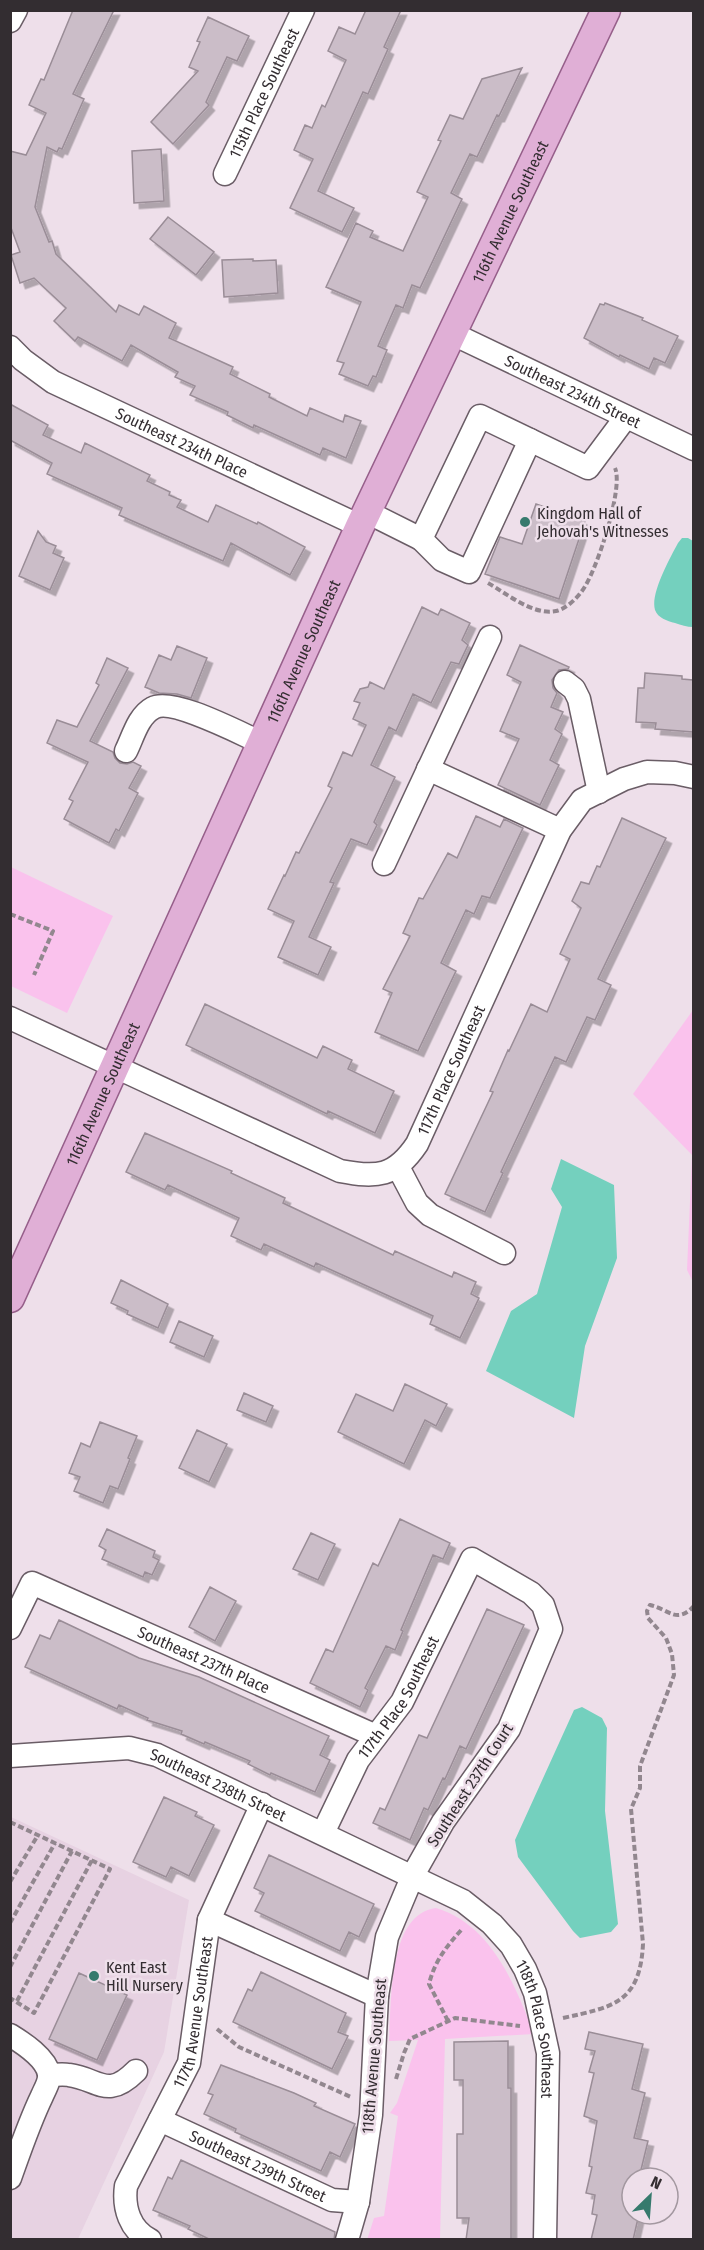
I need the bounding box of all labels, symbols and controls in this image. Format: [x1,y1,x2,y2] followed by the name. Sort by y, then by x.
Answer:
[225,24,303,161] street label: 115th Place Southeast
[468,137,552,286] street label: 116th Avenue Southeast
[502,351,645,432] street label: Southeast 234th Street
[113,403,251,482] street label: Southeast 234th Place
[537,504,669,541] place label: Kingdom Hall of Jehovah's Witnesses
[518,515,532,529] marker: Kingdom Hall of Jehovah's Witnesses
[262,576,344,726] street label: 116th Avenue Southeast
[413,1001,489,1138] street label: 117th Place Southeast
[62,1019,144,1169] street label: 116th Avenue Southeast
[135,1622,273,1697] street label: Southeast 237th Place
[353,1632,443,1762] street label: 117th Place Southeast
[423,1719,517,1850] street label: Southeast 237th Court
[148,1744,290,1825] street label: Southeast 238th Street
[169,1935,216,2091] street label: 117th Avenue Southeast
[512,1956,558,2099] street label: 118th Place Southeast
[106,1958,184,1995] place label: Kent East Hill Nursery
[87,1969,101,1983] marker: Kent East Hill Nursery
[358,1977,390,2134] street label: 118th Avenue Southeast
[187,2126,330,2206] street label: Southeast 239th Street
[620,2166,680,2226] north arrow
[648,2172,664,2193] text: N

